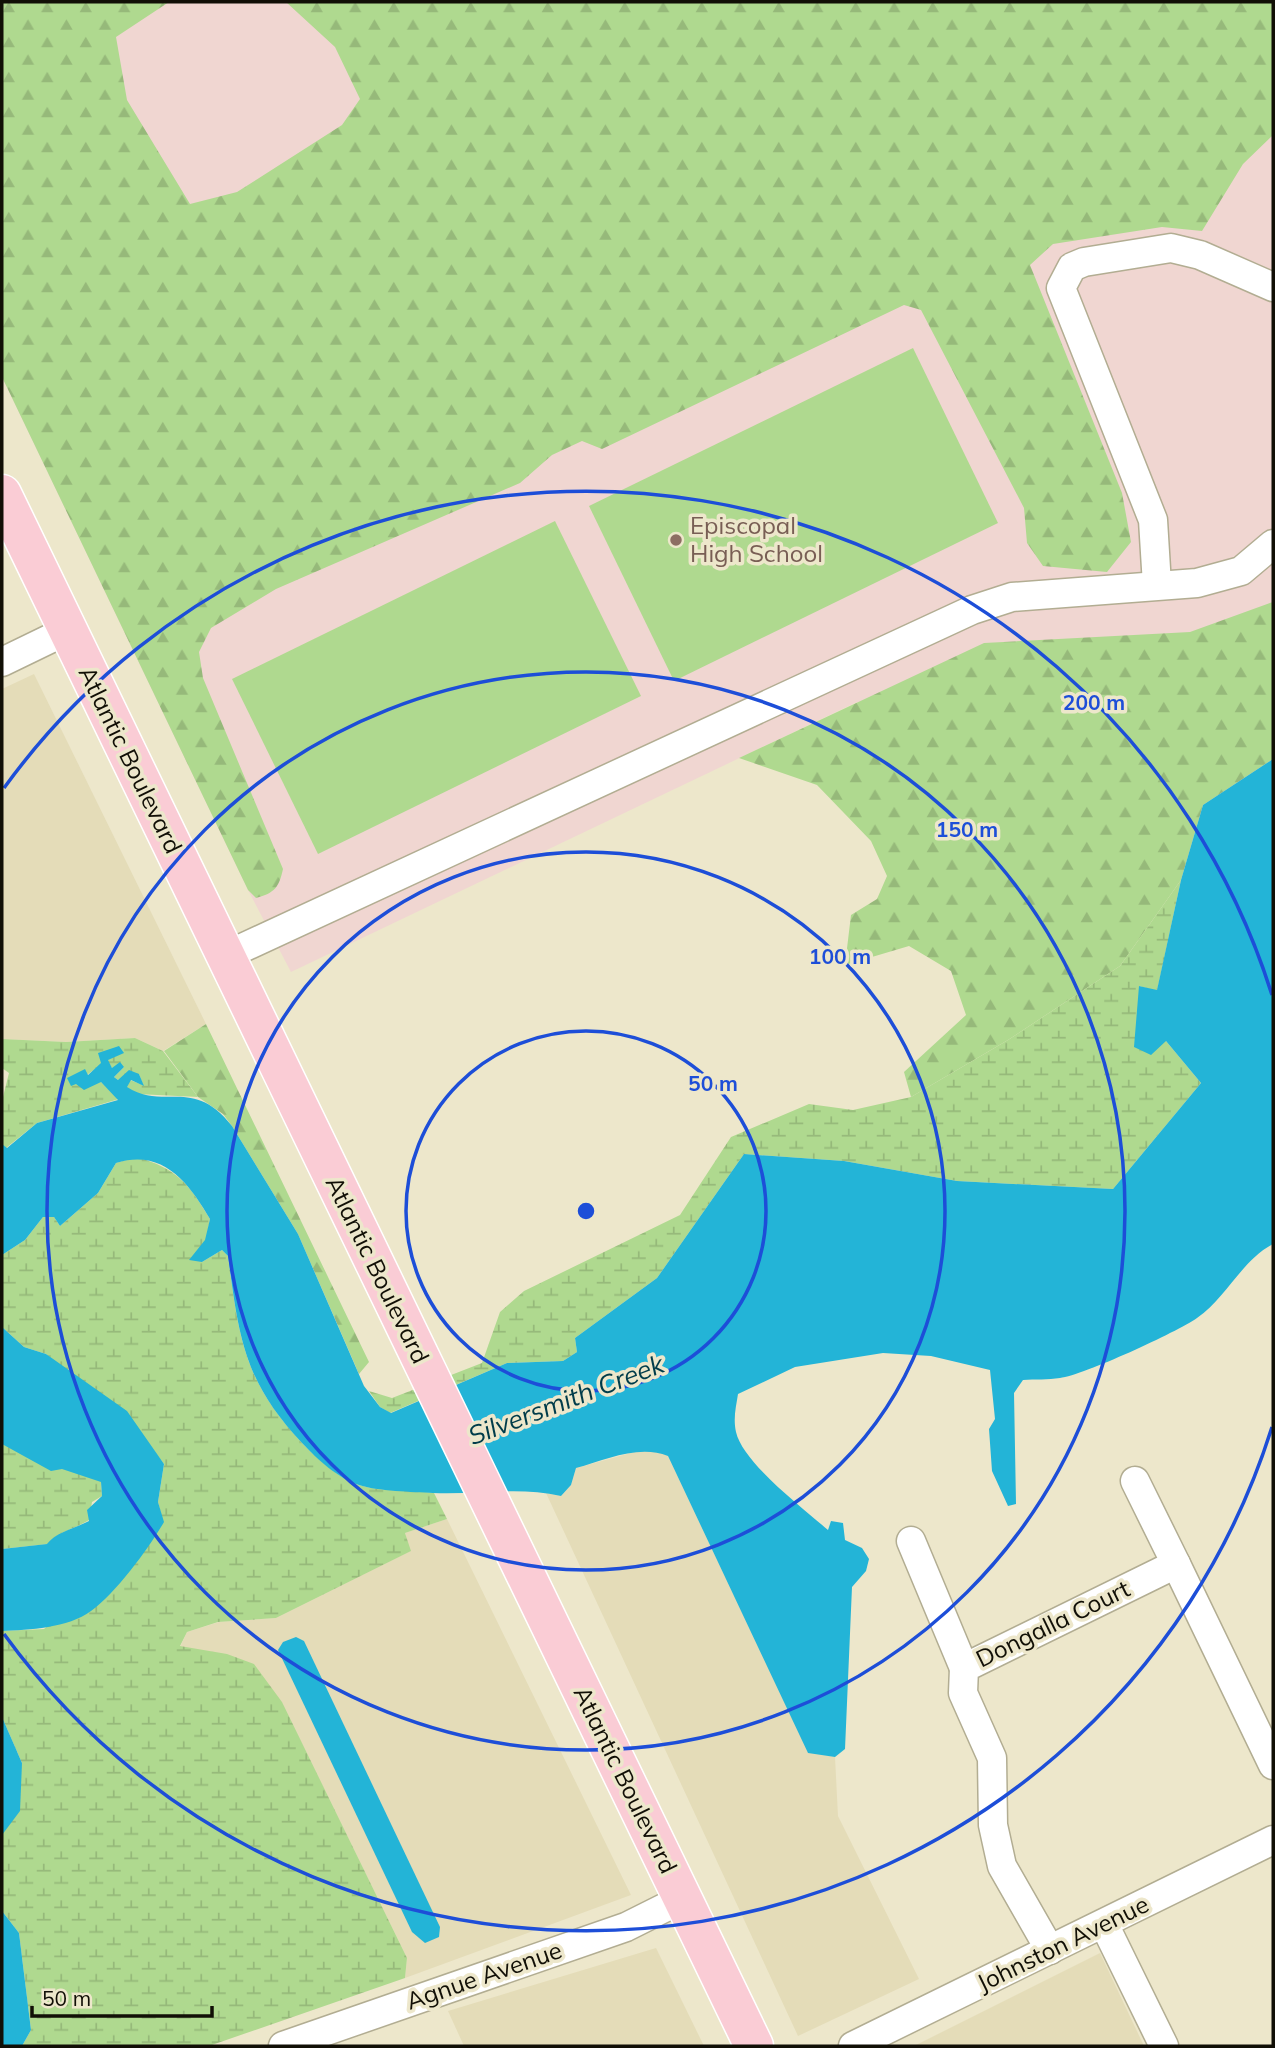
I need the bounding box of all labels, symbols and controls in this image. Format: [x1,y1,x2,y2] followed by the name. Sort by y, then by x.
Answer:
[690,510,823,568] place label: Episcopal High School
[668,532,684,548] marker: Episcopal High School
[73,661,189,858] street label: Atlantic Boulevard
[1063,689,1125,715] text: 200 m
[936,816,998,842] text: 150 m
[809,943,871,969] text: 100 m
[688,1070,738,1096] text: 50 m
[320,1171,436,1368] street label: Atlantic Boulevard
[574,1199,598,1223] centre of rings
[463,1347,669,1452] water label: Silversmith Creek
[971,1573,1134,1673] street label: Dongalla Court
[568,1681,684,1878] street label: Atlantic Boulevard
[972,1889,1153,1998] street label: Johnston Avenue
[402,1934,566,2016] street label: Agnue Avenue
[32,1974,212,2018] scale bar
[42,1985,91,2011] text: 50 m

